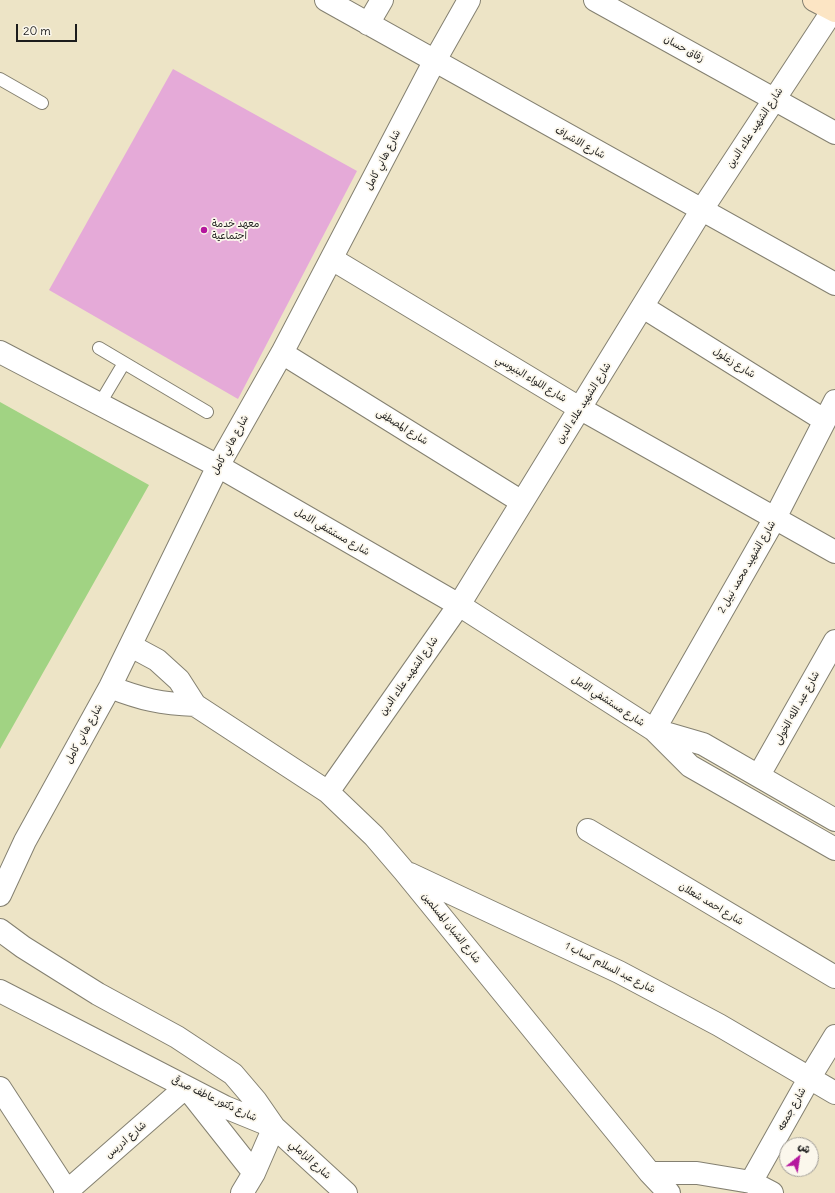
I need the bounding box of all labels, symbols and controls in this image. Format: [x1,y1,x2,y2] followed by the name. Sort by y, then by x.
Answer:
[18,16,79,42] scale bar
[23,23,51,38] text: 20 m
[662,33,706,65] street label: زقاق حسان
[724,85,786,171] street label: شارع الشهيد علاء الدين
[553,124,607,162] street label: شارع الاشراف
[363,128,403,192] street label: شارع هاني كامل
[212,218,259,242] place label: معهد خدمة اجتماعية
[199,225,209,235] marker: معهد خدمة اجتماعية
[711,345,757,381] street label: شارع زغلول
[493,353,569,405] street label: شارع اللواء البنيوسي
[554,360,614,446] street label: شارع الشهيد علاء الدين
[374,406,430,448] street label: شارع المصطفى
[209,413,251,477] street label: شارع هاني كامل
[292,506,372,558] street label: شارع مستشفي الامل
[716,519,778,615] street label: شارع الشهيد محمد نبيل 2
[377,634,441,718] street label: شارع الشهيد علاء الدين
[772,669,822,747] street label: شارع عبد الله الخولى
[569,673,647,729] street label: شارع مستشفي الامل
[63,702,105,766] street label: شارع هاني كامل
[677,880,745,928] street label: شارع احمد شعلان
[419,890,483,966] street label: شارع الشبان المسلمين
[563,940,657,996] street label: شارع عبد السلام كساب 1
[169,1074,259,1124] street label: شارع دكتور عاطف صدقى
[775,1085,809,1133] street label: شارع جمعه
[103,1119,149,1161] street label: شارع ادريس
[779,1137,819,1177] north arrow
[287,1138,333,1182] street label: شارع الزاملي
[796,1138,813,1157] text: ش

